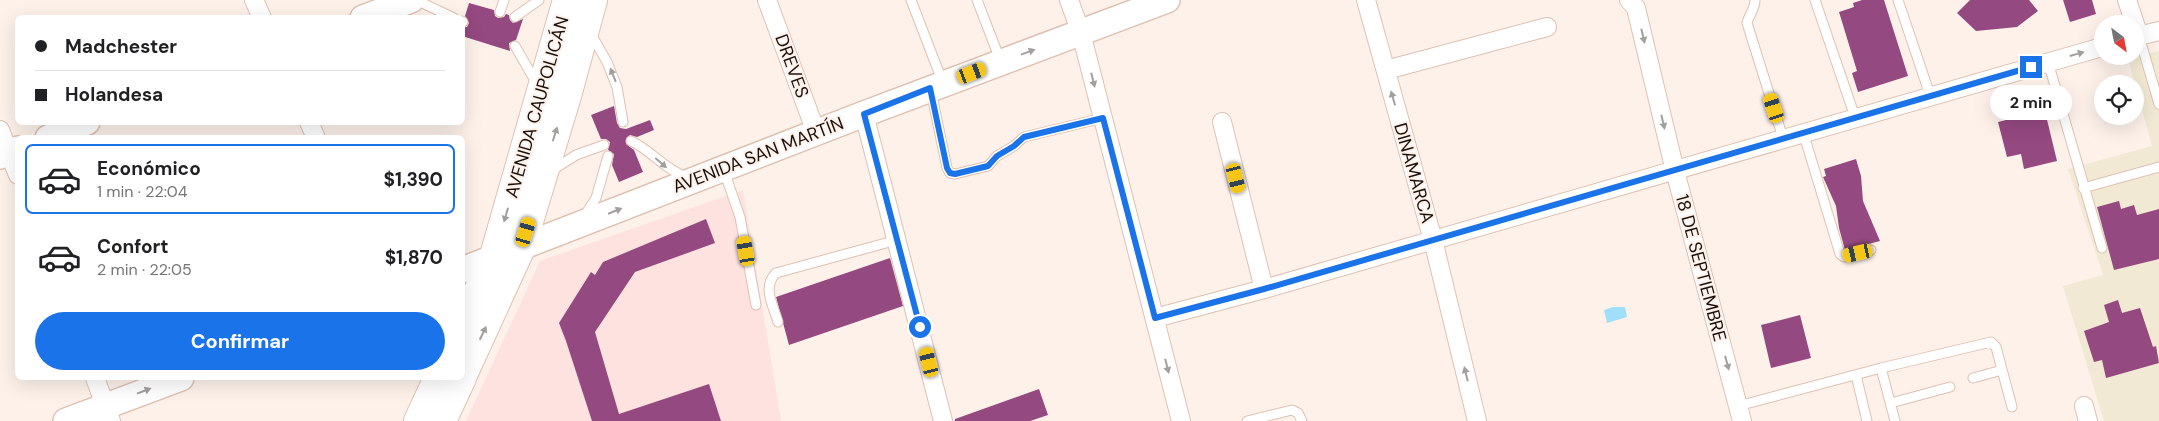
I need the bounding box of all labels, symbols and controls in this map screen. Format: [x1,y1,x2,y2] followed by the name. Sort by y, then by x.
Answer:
[500,13,574,201] street label: AVENIDA CAUPOLICÁN
[2094,15,2144,65] north arrow
[2094,15,2144,125] map controls
[1639,29,1647,44] one-way arrow
[769,31,815,101] street label: DREVES
[65,34,177,59] text: Madchester
[1021,48,1036,56] one-way arrow
[2069,50,2084,58] one-way arrow
[2020,56,2042,78] route end
[955,61,988,85] car
[608,68,616,82] one-way arrow
[1089,72,1097,87] one-way arrow
[2094,75,2144,125] button: locate
[65,82,163,107] text: Holandesa
[1990,84,2072,120] callout: 2 min
[1389,90,1397,105] one-way arrow
[1762,91,1785,125] car
[2010,92,2052,113] text: 2 min
[669,111,847,199] street label: AVENIDA SAN MARTÍN
[1659,114,1667,129] one-way arrow
[1388,120,1440,226] street label: DINAMARCA
[552,127,560,142] one-way arrow
[97,156,201,181] text: Económico
[37,157,82,202] icon: car
[654,158,667,169] one-way arrow
[1225,162,1246,194] car
[383,167,443,192] text: $1,390
[97,181,188,202] text: 1 min · 22:04
[1670,192,1732,344] street label: 18 DE SEPTIEMBRE
[608,207,623,215] one-way arrow
[502,208,510,223] one-way arrow
[514,215,537,249] car
[97,234,169,259] text: Confort
[37,235,82,280] icon: car
[736,235,755,267] car
[1841,242,1874,264] car
[385,245,443,270] text: $1,870
[97,259,192,280] text: 2 min · 22:05
[35,312,445,370] button: Confirmar
[909,316,931,338] route start
[479,326,487,340] one-way arrow
[918,346,939,378] car
[1723,356,1731,371] one-way arrow
[1163,358,1171,373] one-way arrow
[1462,366,1470,381] one-way arrow
[137,387,152,394] one-way arrow

